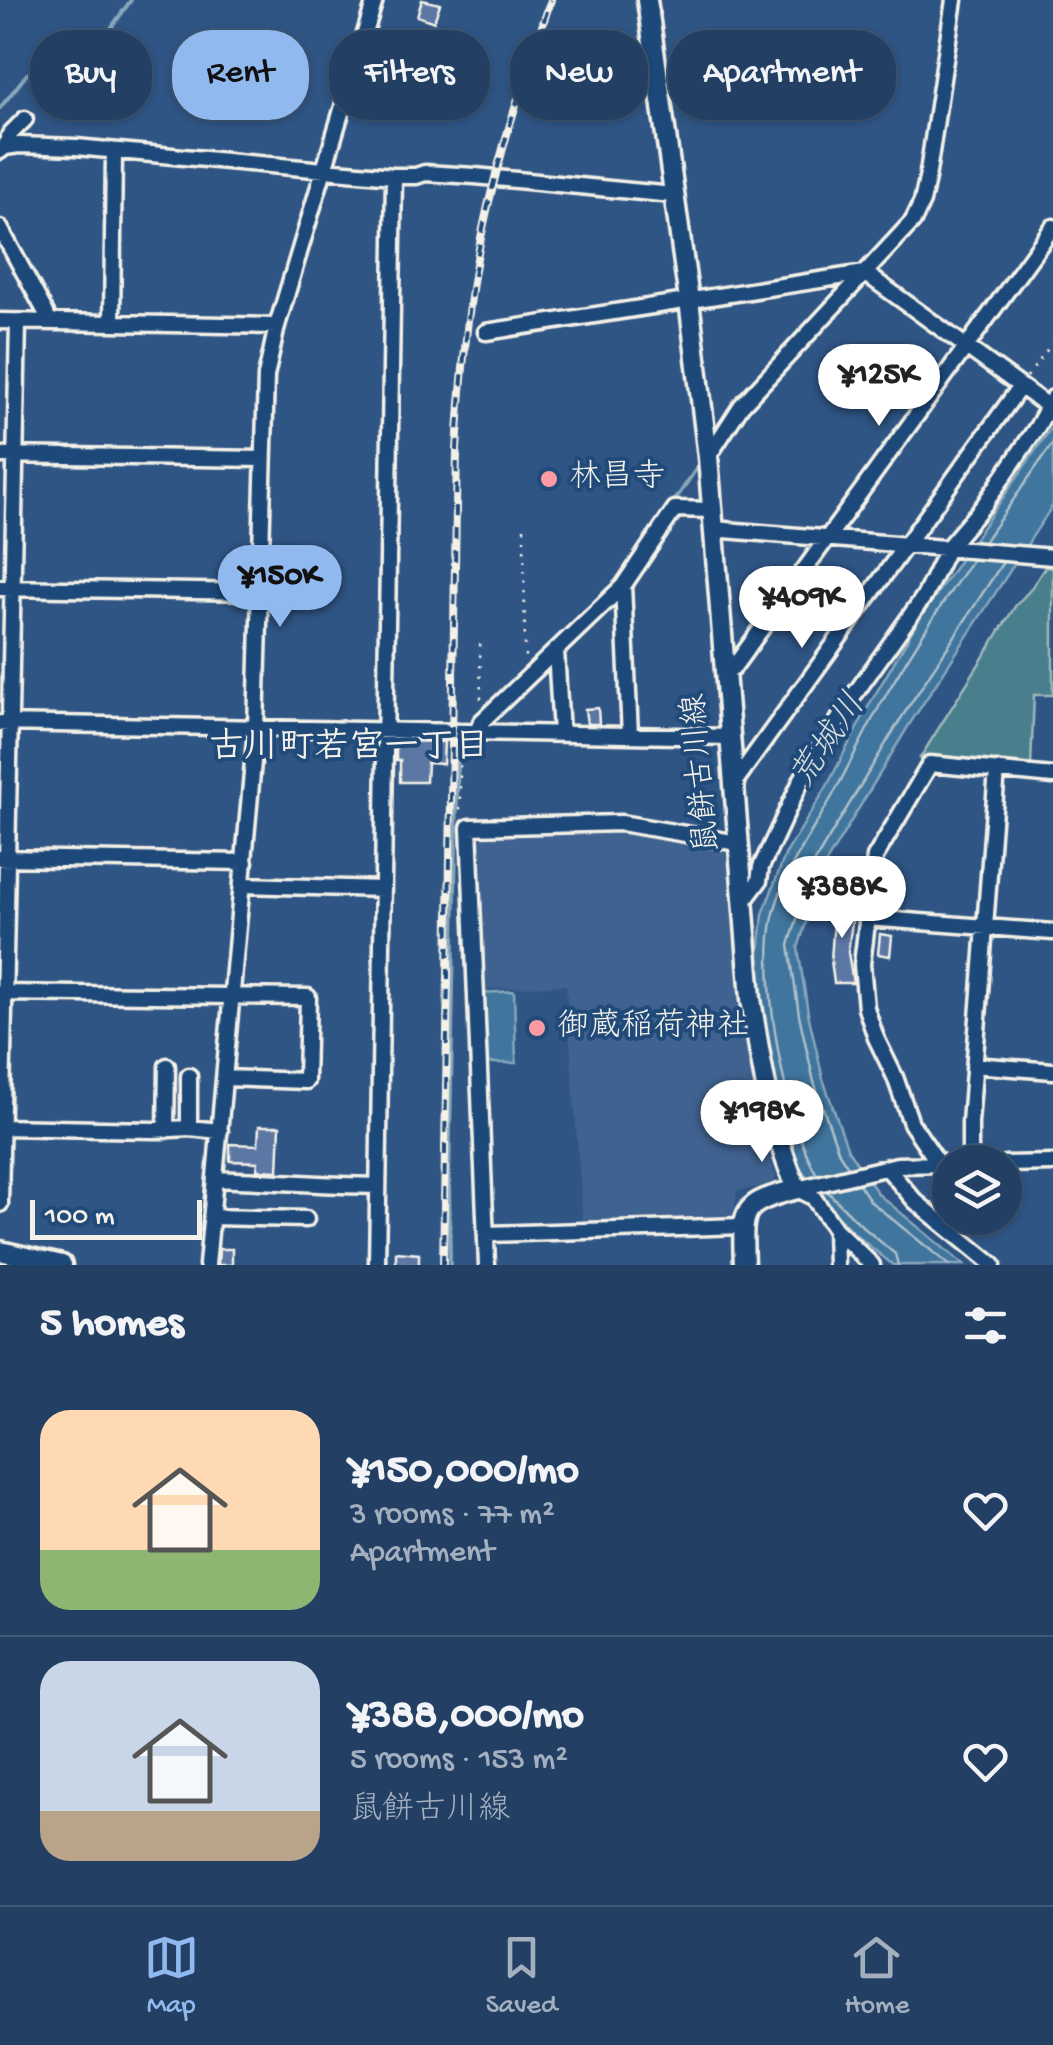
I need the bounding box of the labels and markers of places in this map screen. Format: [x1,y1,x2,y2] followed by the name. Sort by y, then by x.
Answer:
[809,344,949,429] pin: ¥125K
[569,459,665,498] place label: 林昌寺
[538,468,560,490] marker: 林昌寺
[210,545,350,630] pin: ¥150K
[732,566,872,651] pin: ¥409K
[772,856,912,941] pin: ¥388K
[557,1008,749,1047] place label: 御蔵稲荷神社
[526,1017,548,1039] marker: 御蔵稲荷神社
[692,1080,832,1165] pin: ¥198K

